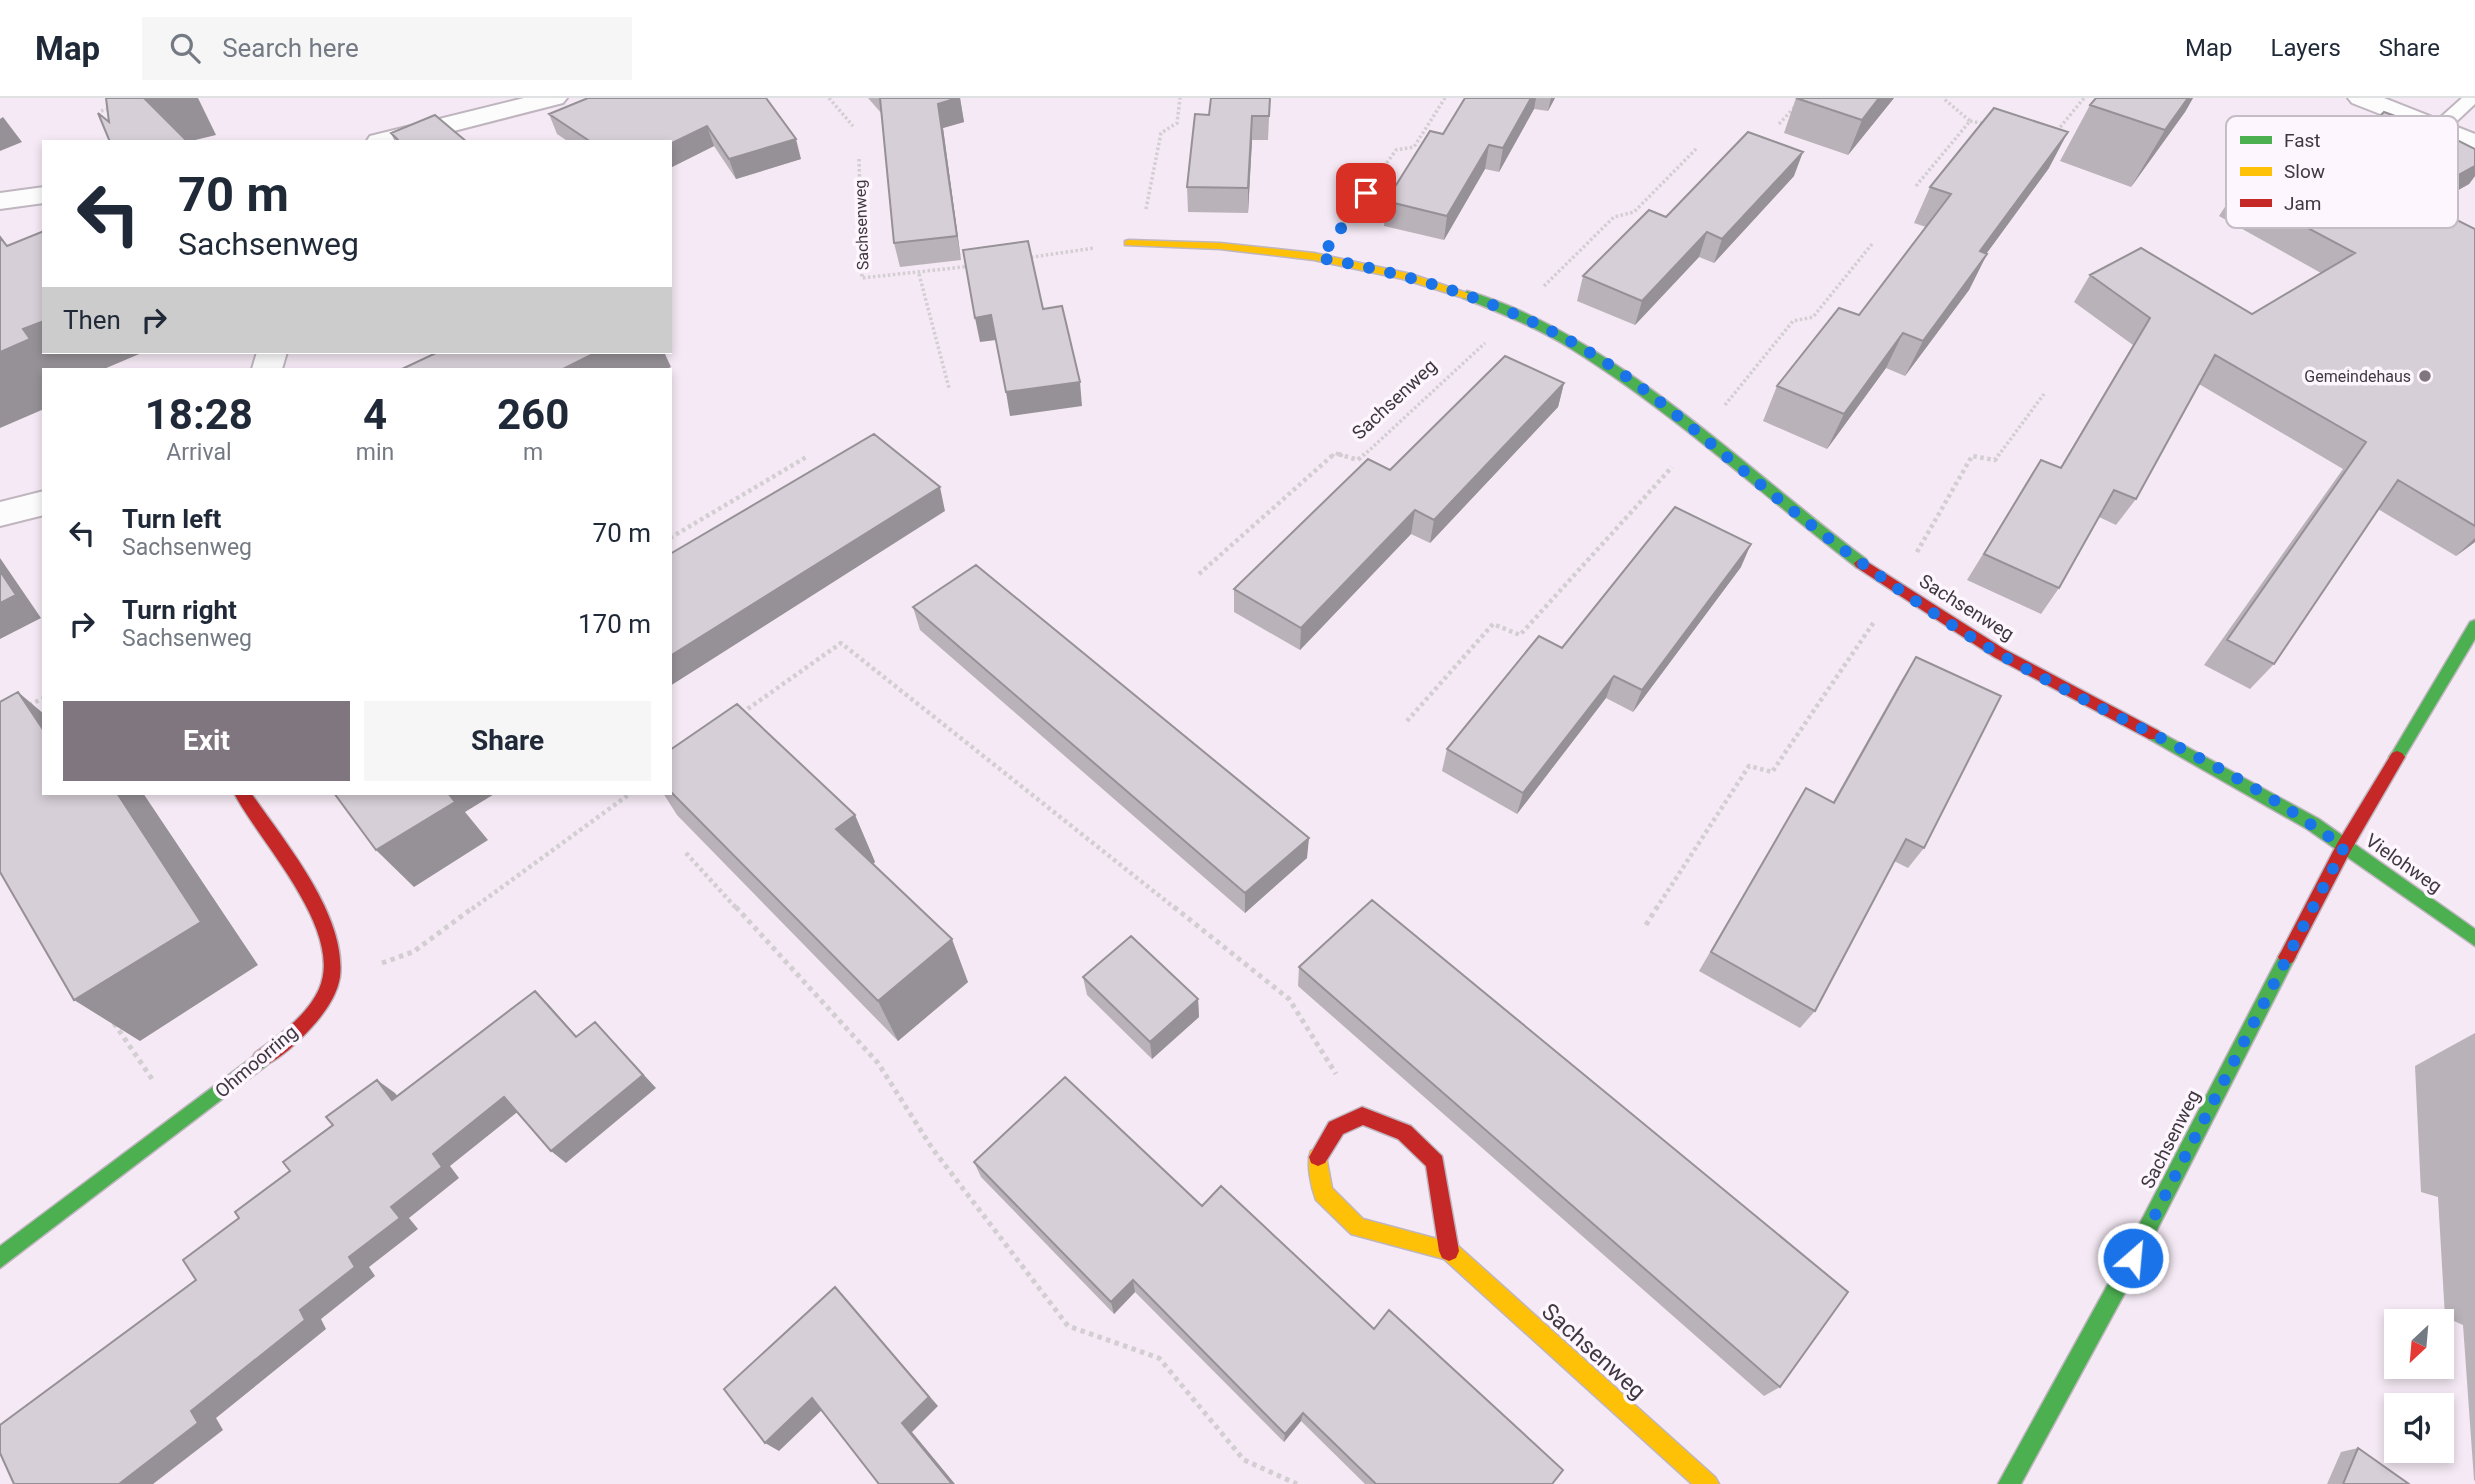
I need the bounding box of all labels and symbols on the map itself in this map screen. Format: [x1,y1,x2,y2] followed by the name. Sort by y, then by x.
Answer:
[2226,116,2458,228] legend
[2284,129,2321,152] text: Fast
[2284,160,2325,183] text: Slow
[1336,163,1396,223] pin
[850,179,873,271] street label: Sachsenweg
[2284,192,2321,215] text: Jam
[1347,354,1441,444] street label: Sachsenweg
[2304,367,2411,386] place label: Gemeindehaus
[2417,368,2433,384] marker: Gemeindehaus
[1915,569,2018,646] street label: Sachsenweg
[2361,829,2446,898] street label: Vielohweg
[210,1020,302,1103] street label: Ohmoorring
[2136,1086,2205,1192] street label: Sachsenweg
[2096,1221,2170,1295] position arrow
[1536,1298,1651,1405] street label: Sachsenweg
[2384,1309,2454,1379] north arrow

